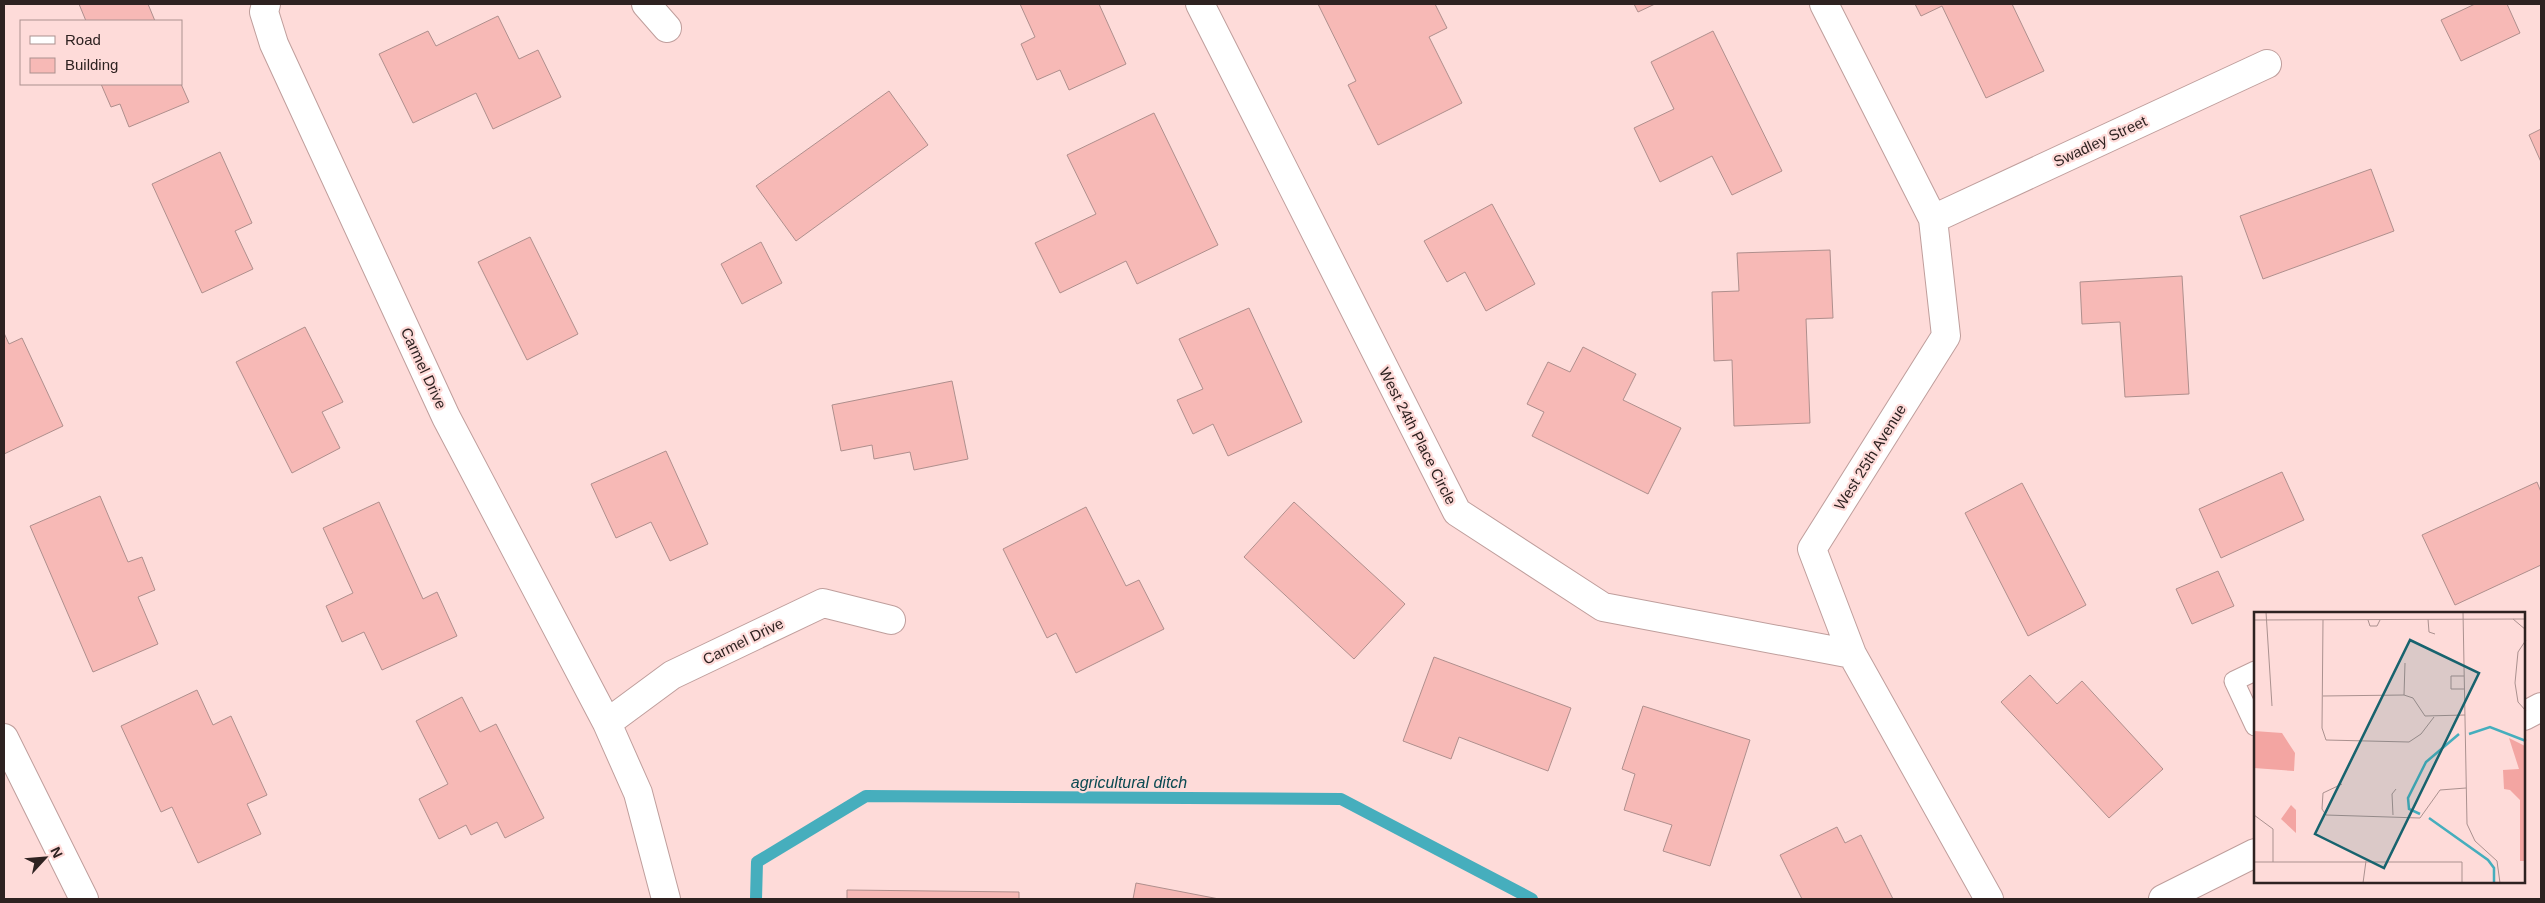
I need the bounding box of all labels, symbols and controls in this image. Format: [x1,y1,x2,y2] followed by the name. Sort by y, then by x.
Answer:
[20,20,182,85] legend
[65,31,101,48] text: Road
[65,56,118,73] text: Building
[2051,112,2150,170] street label: Swadley Street
[398,325,450,411] street label: Carmel Drive
[1376,365,1460,507] street label: West 24th Place Circle
[1831,401,1909,513] street label: West 25th Avenue
[2254,612,2525,883] inset map
[700,614,786,668] street label: Carmel Drive
[1071,774,1187,791] water label: agricultural ditch
[20,833,70,883] north arrow
[47,844,66,860] text: N

